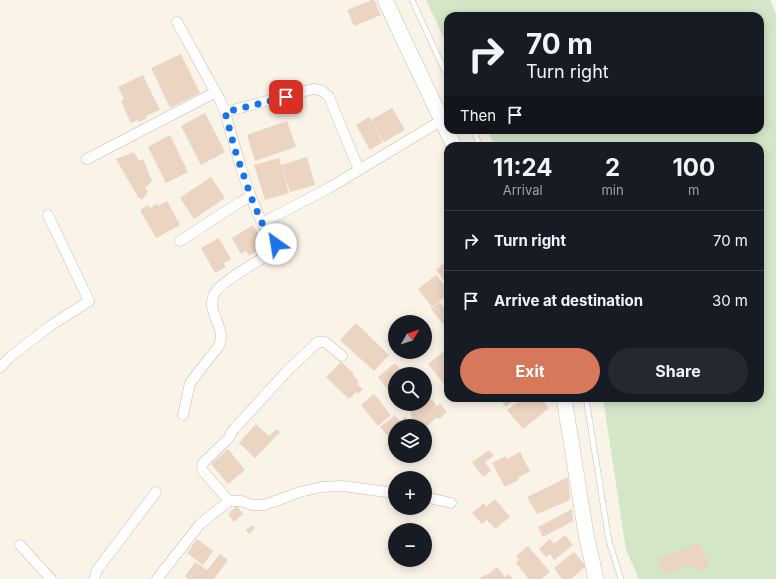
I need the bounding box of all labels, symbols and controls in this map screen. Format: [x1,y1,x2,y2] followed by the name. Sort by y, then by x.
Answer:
[526,27,593,61] text: 70 m
[460,28,512,80] icon: right
[526,61,609,82] text: Turn right
[269,80,303,114] pin
[275,86,297,108] icon: arrive
[504,104,526,126] icon: arrive
[460,106,496,125] text: Then
[493,153,553,182] text: 11:24
[605,153,620,182] text: 2
[672,153,715,182] text: 100
[503,182,543,198] text: Arrival
[601,182,624,198] text: min
[688,182,699,198] text: m
[255,223,297,265] position arrow
[460,230,482,252] icon: right
[494,231,566,250] text: Turn right
[713,231,748,250] text: 70 m
[460,290,482,312] icon: arrive
[494,291,643,310] text: Arrive at destination
[712,291,748,310] text: 30 m
[388,315,432,359] north arrow
[388,315,432,567] map controls
[460,348,600,394] button: Exit
[608,348,748,394] button: Share
[388,367,432,411] button: search
[388,419,432,463] button: layers
[388,471,432,515] button: +
[388,523,432,567] button: −

